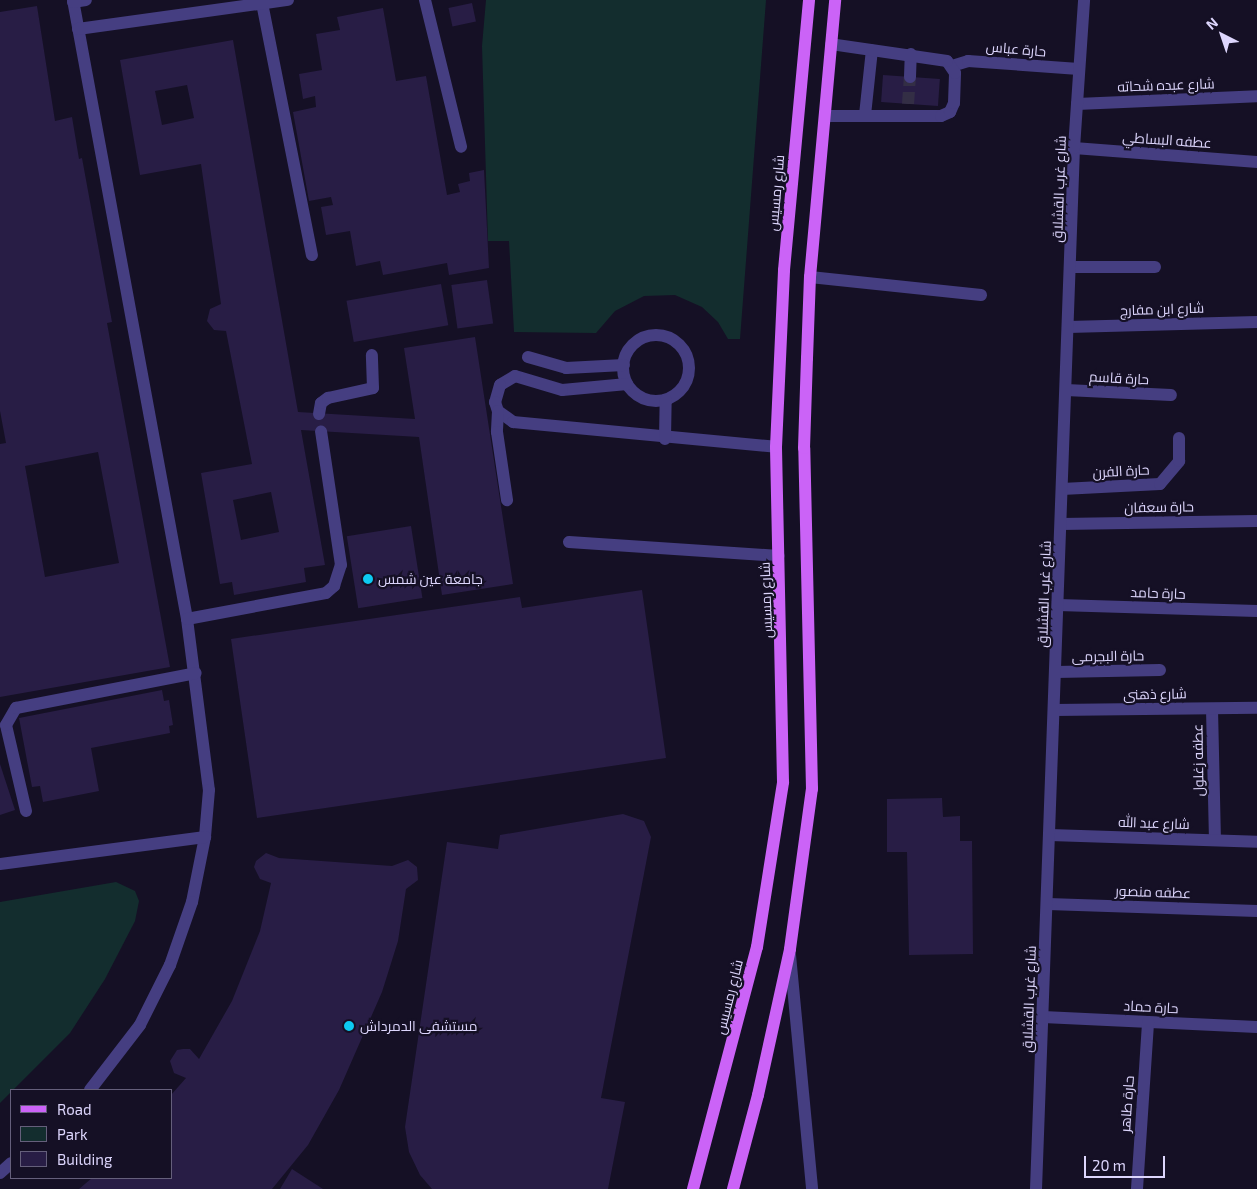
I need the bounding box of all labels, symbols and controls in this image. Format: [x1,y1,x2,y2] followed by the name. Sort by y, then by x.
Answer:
[1197,10,1247,60] north arrow
[1202,14,1221,33] text: N
[985,38,1047,60] street label: حارة عباس
[1117,75,1215,95] street label: شارع عبده شحاته
[1122,128,1212,152] street label: عطفه البساطي
[1049,135,1069,243] street label: شارع غرب القشلاق
[764,154,788,232] street label: شارع رمسيس
[1119,299,1205,319] street label: شارع ابن مفارج
[1088,368,1150,388] street label: حارة قاسم
[1092,461,1150,481] street label: حارة الفرن
[1124,498,1194,516] street label: حارة سعفان
[1034,540,1054,648] street label: شارع غرب القشلاق
[756,561,776,639] street label: شارع رمسيس
[378,571,483,587] place label: جامعة عين شمس
[362,573,374,585] marker: جامعة عين شمس
[1130,584,1186,602] street label: حارة حامد
[1072,647,1144,665] street label: حارة البجرمى
[1123,685,1187,703] street label: شارع ذهنى
[1189,724,1207,796] street label: عطفه زغلول
[1118,813,1190,833] street label: شارع عبد الله
[1115,882,1191,902] street label: عطفه منصور
[1019,945,1039,1053] street label: شارع غرب القشلاق
[712,958,746,1036] street label: شارع رمسيس
[1123,997,1179,1017] street label: حارة حماد
[360,1018,477,1034] place label: مستشفى الدمرداش
[342,1019,356,1033] marker: مستشفى الدمرداش
[1117,1075,1137,1133] street label: حارة طاهر
[10,1089,172,1179] legend
[57,1100,92,1118] text: Road
[57,1125,88,1143] text: Park
[1087,1146,1168,1178] scale bar
[57,1150,112,1168] text: Building
[1092,1156,1126,1174] text: 20 m

